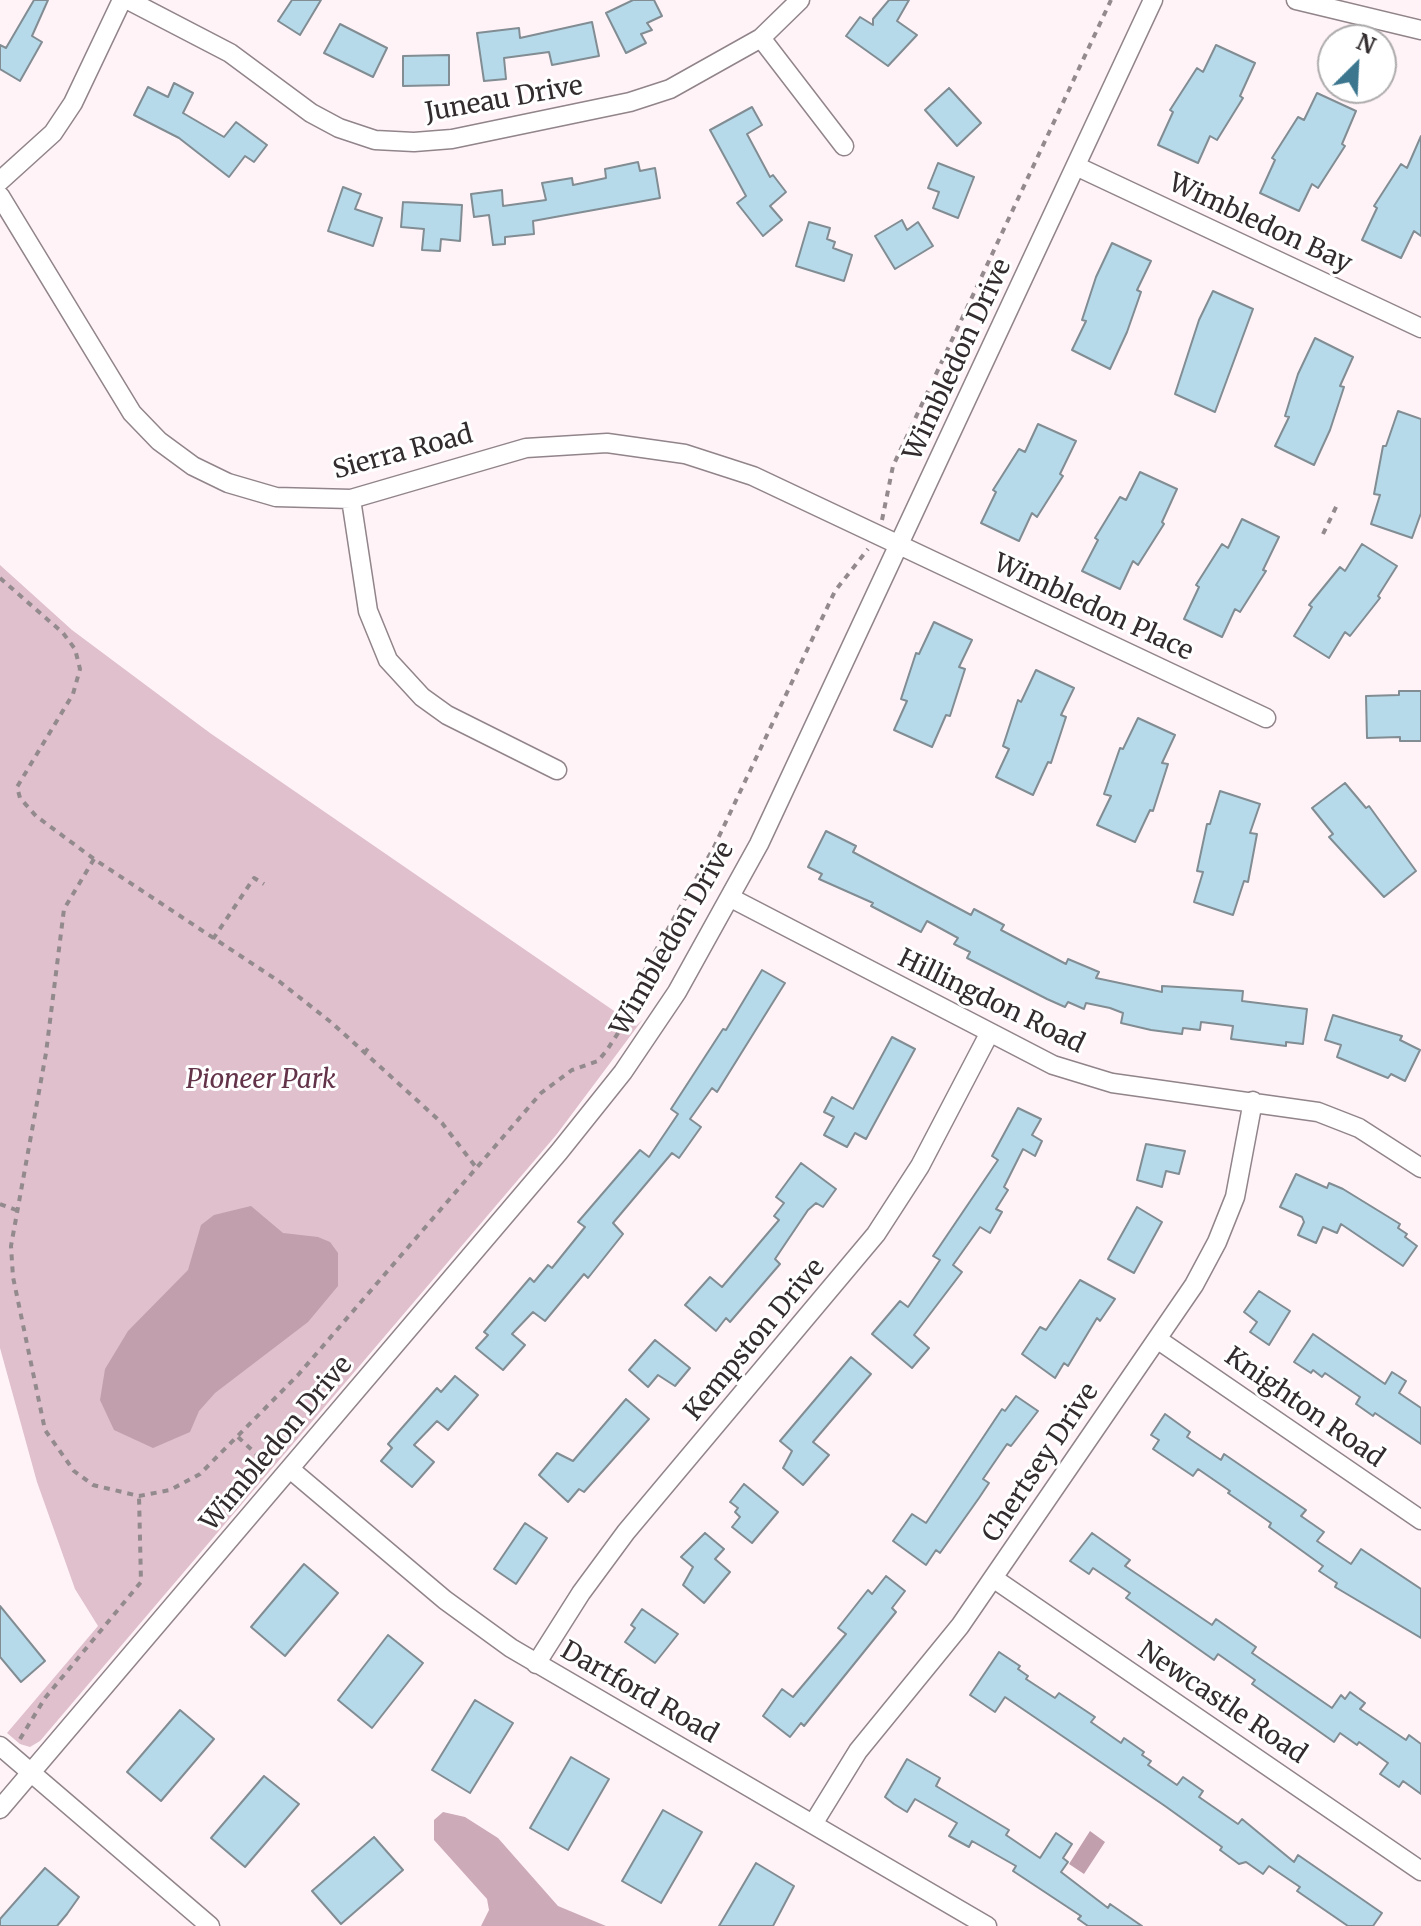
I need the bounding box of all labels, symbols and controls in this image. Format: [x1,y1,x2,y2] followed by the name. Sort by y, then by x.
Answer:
[1317,24,1397,104] north arrow
[1352,28,1380,60] text: N
[423,71,585,129] street label: Juneau Drive
[1164,168,1356,280] street label: Wimbledon Bay
[898,254,1018,466] street label: Wimbledon Drive
[330,419,476,487] street label: Sierra Road
[988,548,1198,668] street label: Wimbledon Place
[605,836,741,1042] street label: Wimbledon Drive
[893,943,1089,1061] street label: Hillingdon Road
[186,1065,336,1097] park label: Pioneer Park
[678,1253,832,1427] street label: Kempston Drive
[1218,1341,1390,1475] street label: Knighton Road
[195,1350,359,1538] street label: Wimbledon Drive
[976,1378,1106,1548] street label: Chertsey Drive
[555,1635,723,1751] street label: Dartford Road
[1132,1635,1312,1771] street label: Newcastle Road

